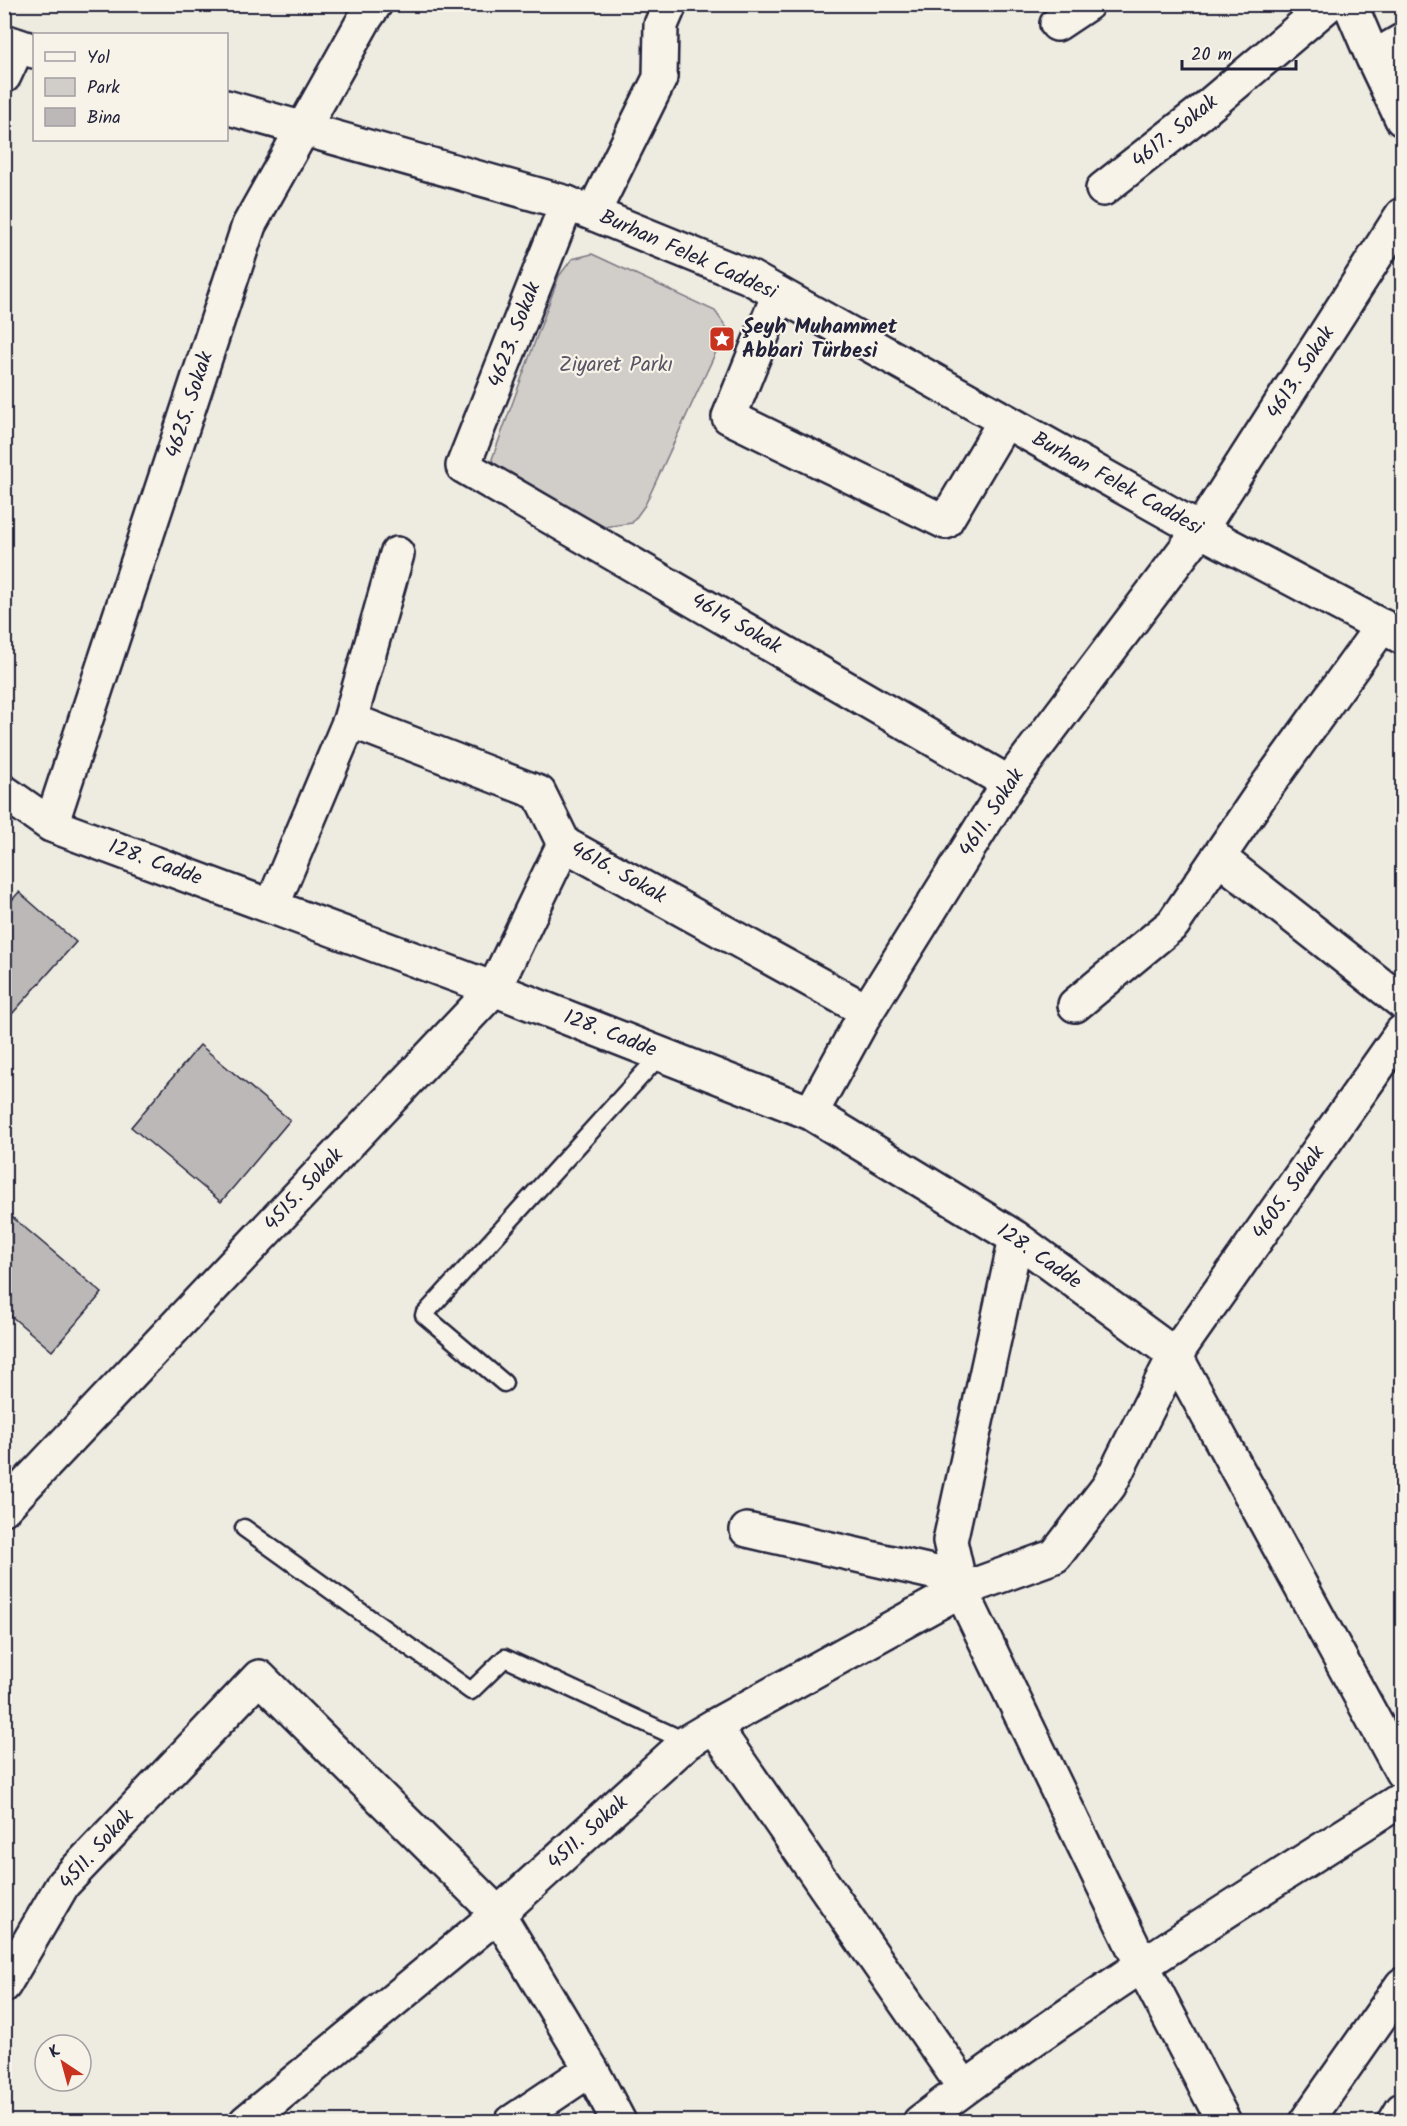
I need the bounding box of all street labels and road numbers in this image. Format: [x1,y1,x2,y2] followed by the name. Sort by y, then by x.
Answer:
[1125,87,1226,177] street label: 4617. Sokak
[594,201,783,309] street label: Burhan Felek Caddesi
[480,277,550,393] street label: 4623. Sokak
[1258,320,1344,426] street label: 4613. Sokak
[157,347,223,463] street label: 4625. Sokak
[1025,423,1209,545] street label: Burhan Felek Caddesi
[684,585,788,663] street label: 4614 Sokak
[951,762,1033,864] street label: 4611. Sokak
[103,831,207,895] street label: 128. Cadde
[564,833,672,913] street label: 4616. Sokak
[558,1001,662,1067] street label: 128. Cadde
[1244,1139,1334,1247] street label: 4605. Sokak
[256,1140,352,1239] street label: 4515. Sokak
[990,1215,1089,1299] street label: 128. Cadde
[540,1787,636,1879] street label: 4511. Sokak
[51,1802,143,1898] street label: 4511. Sokak

